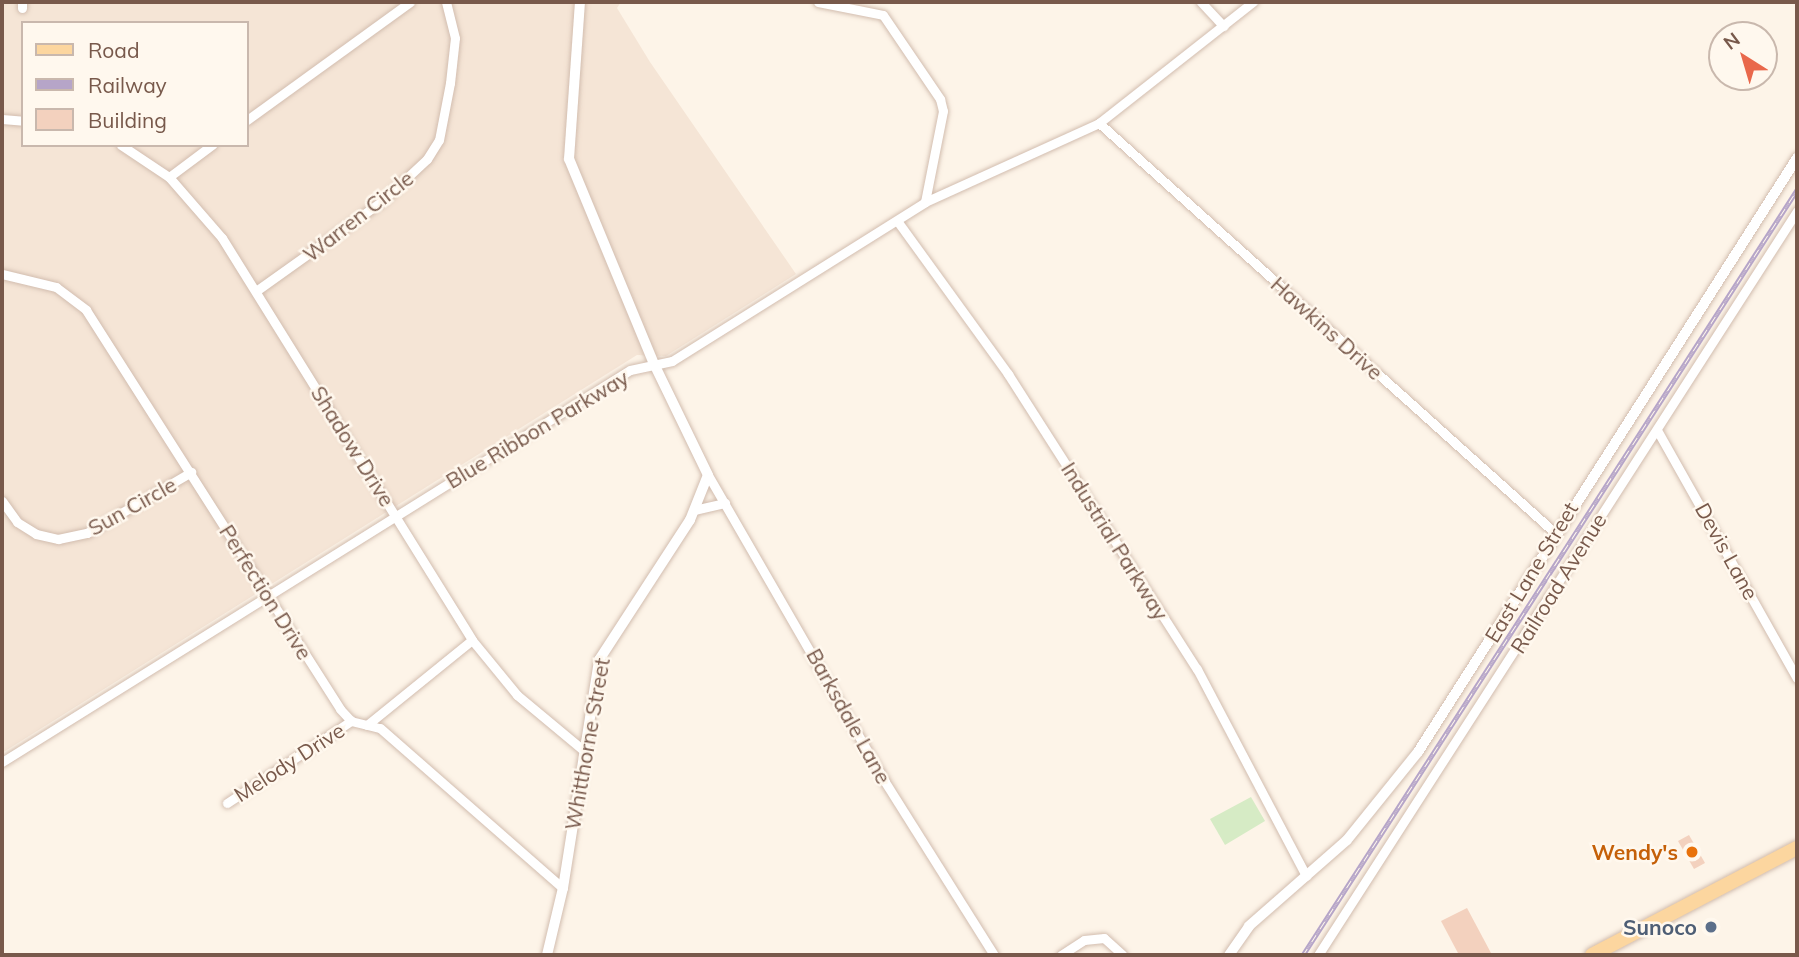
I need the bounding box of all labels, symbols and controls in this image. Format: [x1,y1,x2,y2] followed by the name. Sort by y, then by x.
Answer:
[21,21,248,147] legend
[1708,21,1778,91] north arrow
[1719,27,1745,55] text: N
[88,37,139,63] text: Road
[88,72,167,98] text: Railway
[88,107,167,133] text: Building
[298,165,418,267] street label: Warren Circle
[1266,271,1388,385] street label: Hawkins Drive
[441,365,633,493] street label: Blue Ribbon Parkway
[306,381,400,511] street label: Shadow Drive
[1056,457,1174,625] street label: Industrial Parkway
[84,472,180,540] street label: Sun Circle
[1479,497,1583,647] street label: East Lane Street
[1690,498,1764,604] street label: Devis Lane
[1505,508,1611,658] street label: Railroad Avenue
[214,520,318,664] street label: Perfection Drive
[802,644,896,788] street label: Barksdale Lane
[559,656,615,832] street label: Whitthorne Street
[229,717,349,807] street label: Melody Drive
[1592,839,1678,865] place label: Wendy's
[1684,844,1700,860] marker: Wendy's
[1623,914,1697,940] place label: Sunoco
[1703,919,1719,935] marker: Sunoco

